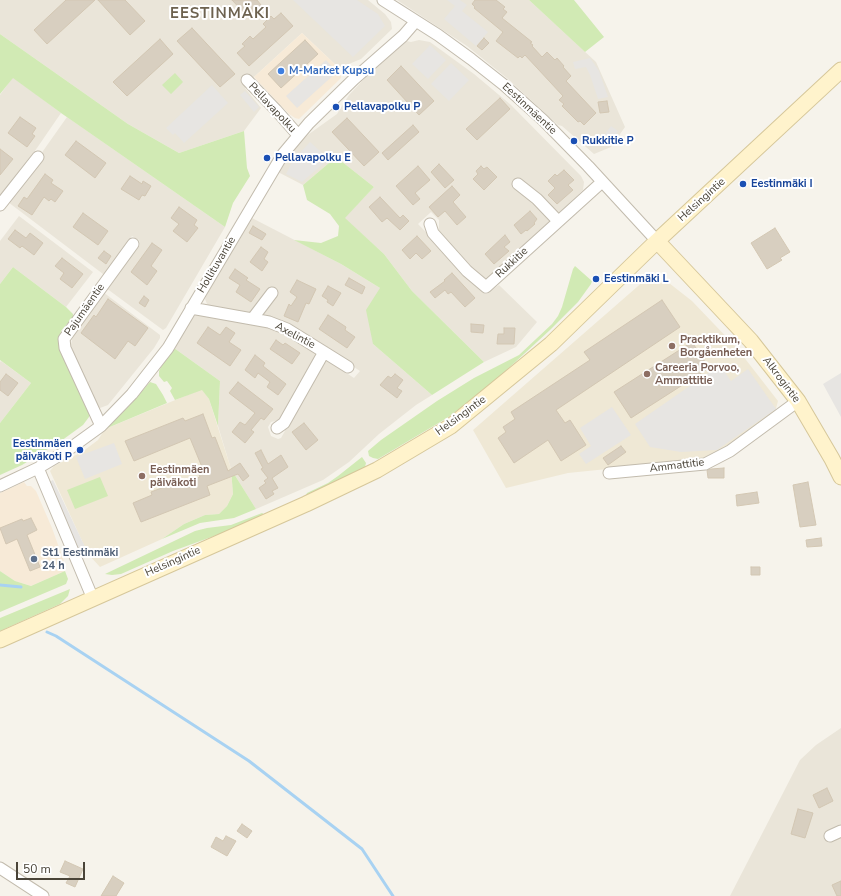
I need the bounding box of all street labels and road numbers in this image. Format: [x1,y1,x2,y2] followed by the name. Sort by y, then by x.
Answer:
[245,80,299,136] street label: Pellavapolku
[499,80,559,138] street label: Eestinmäentie
[676,175,728,225] street label: Helsingintie
[195,234,239,296] street label: Hollituvantie
[493,245,531,281] street label: Rukkitie
[62,281,108,339] street label: Pajumäentie
[273,320,317,352] street label: Axelintie
[759,354,803,406] street label: Alkrogintie
[433,393,489,439] street label: Helsingintie
[649,456,705,476] street label: Ammattitie
[143,544,203,580] street label: Helsingintie

